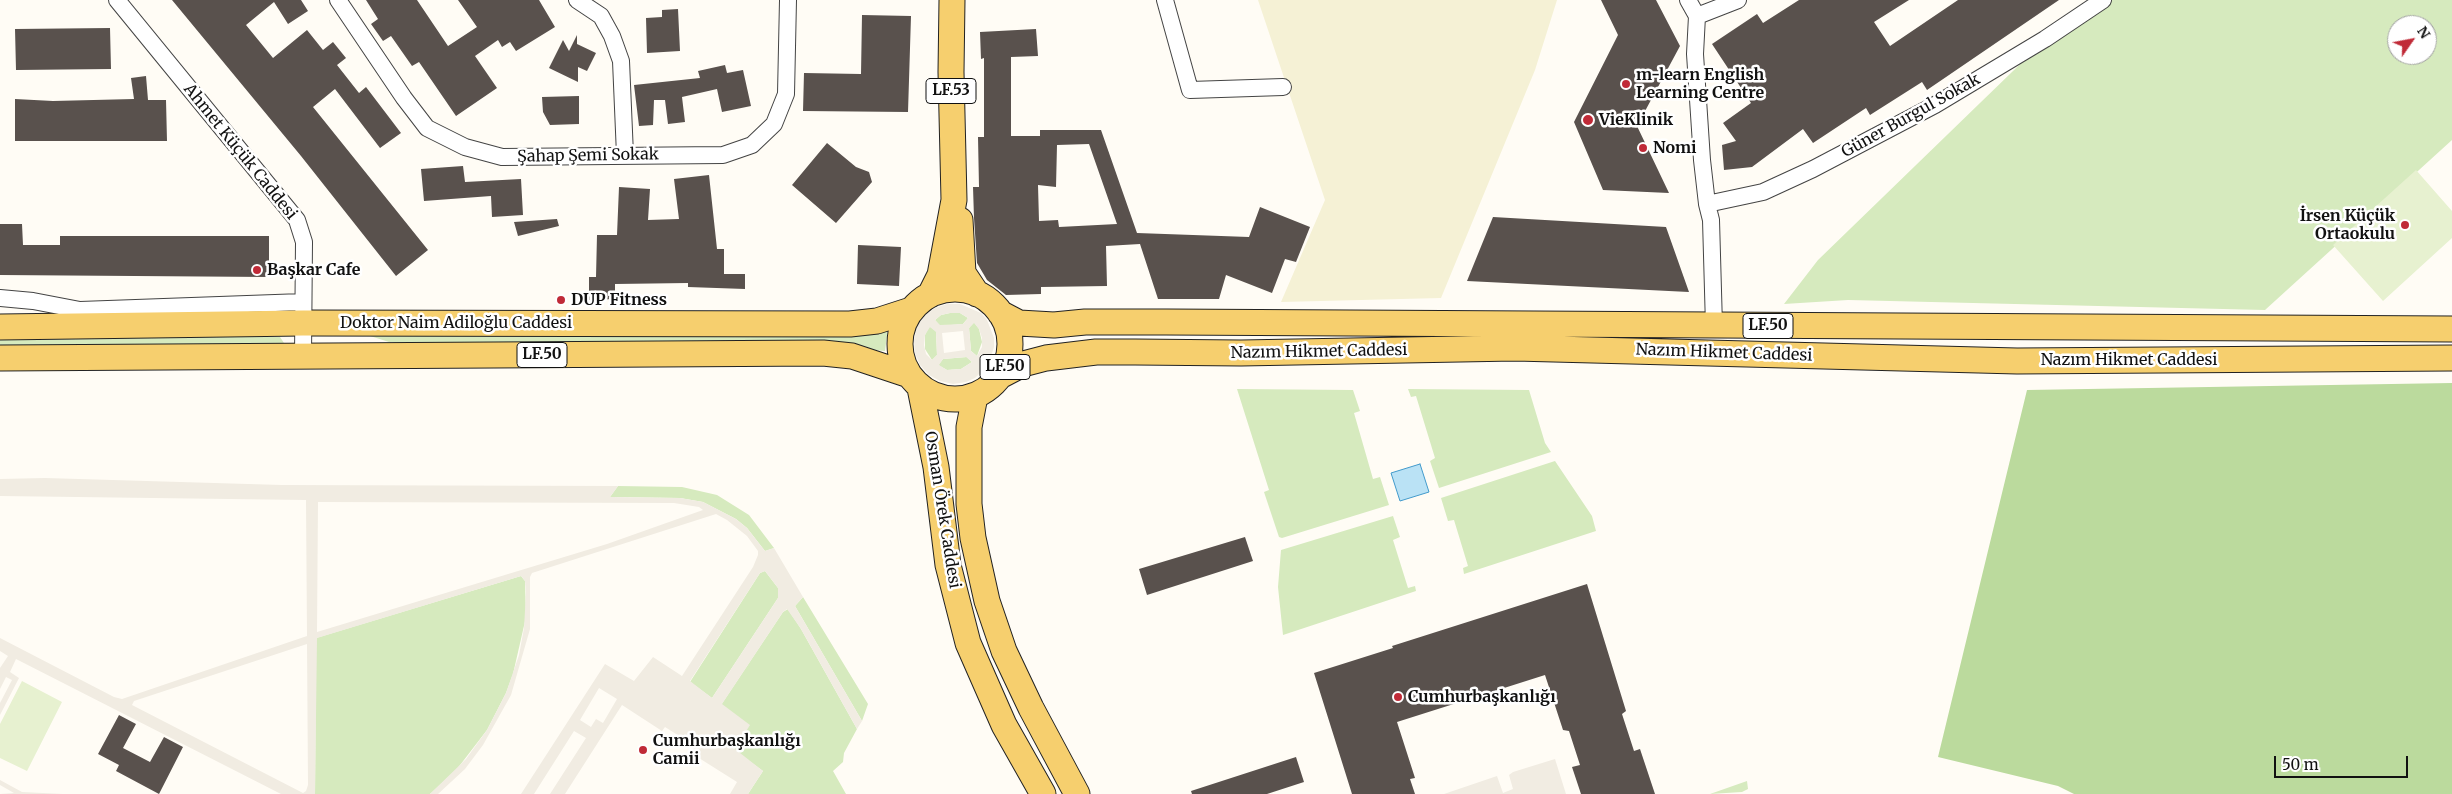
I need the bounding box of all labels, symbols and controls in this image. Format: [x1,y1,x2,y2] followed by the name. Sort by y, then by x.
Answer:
[2387,15,2437,65] north arrow
[2413,23,2434,42] text: N
[1636,65,1764,103] place label: m-learn English Learning Centre
[1838,70,1984,162] street label: Güner Burgul Sokak
[926,78,976,104] road number: LF.53
[1620,78,1632,90] marker: m-learn English Learning Centre
[179,80,301,224] street label: Ahmet Küçük Caddesi
[1599,110,1673,130] place label: VieKlinik
[1581,113,1595,127] marker: VieKlinik
[1653,138,1697,158] place label: Nomi
[1637,142,1649,154] marker: Nomi
[517,145,659,167] street label: Şahap Şemi Sokak
[2300,206,2395,244] place label: İrsen Küçük Ortaokulu
[2399,219,2411,231] marker: İrsen Küçük Ortaokulu
[267,260,360,280] place label: Başkar Cafe
[251,264,263,276] marker: Başkar Cafe
[571,290,667,310] place label: DUP Fitness
[555,294,567,306] marker: DUP Fitness
[340,313,572,333] street label: Doktor Naim Adiloğlu Caddesi
[1743,314,1793,338] road number: LF.50
[1635,340,1813,366] street label: Nazım Hikmet Caddesi
[1231,341,1407,363] street label: Nazım Hikmet Caddesi
[517,342,567,368] road number: LF.50
[2041,350,2217,370] street label: Nazım Hikmet Caddesi
[980,354,1030,380] road number: LF.50
[920,430,964,590] street label: Osman Örek Caddesi
[1408,687,1556,707] place label: Cumhurbaşkanlığı
[1392,691,1404,703] marker: Cumhurbaşkanlığı
[653,731,801,769] place label: Cumhurbaşkanlığı Camii
[637,744,649,756] marker: Cumhurbaşkanlığı Camii
[2277,746,2411,778] scale bar
[2282,755,2319,774] text: 50 m

